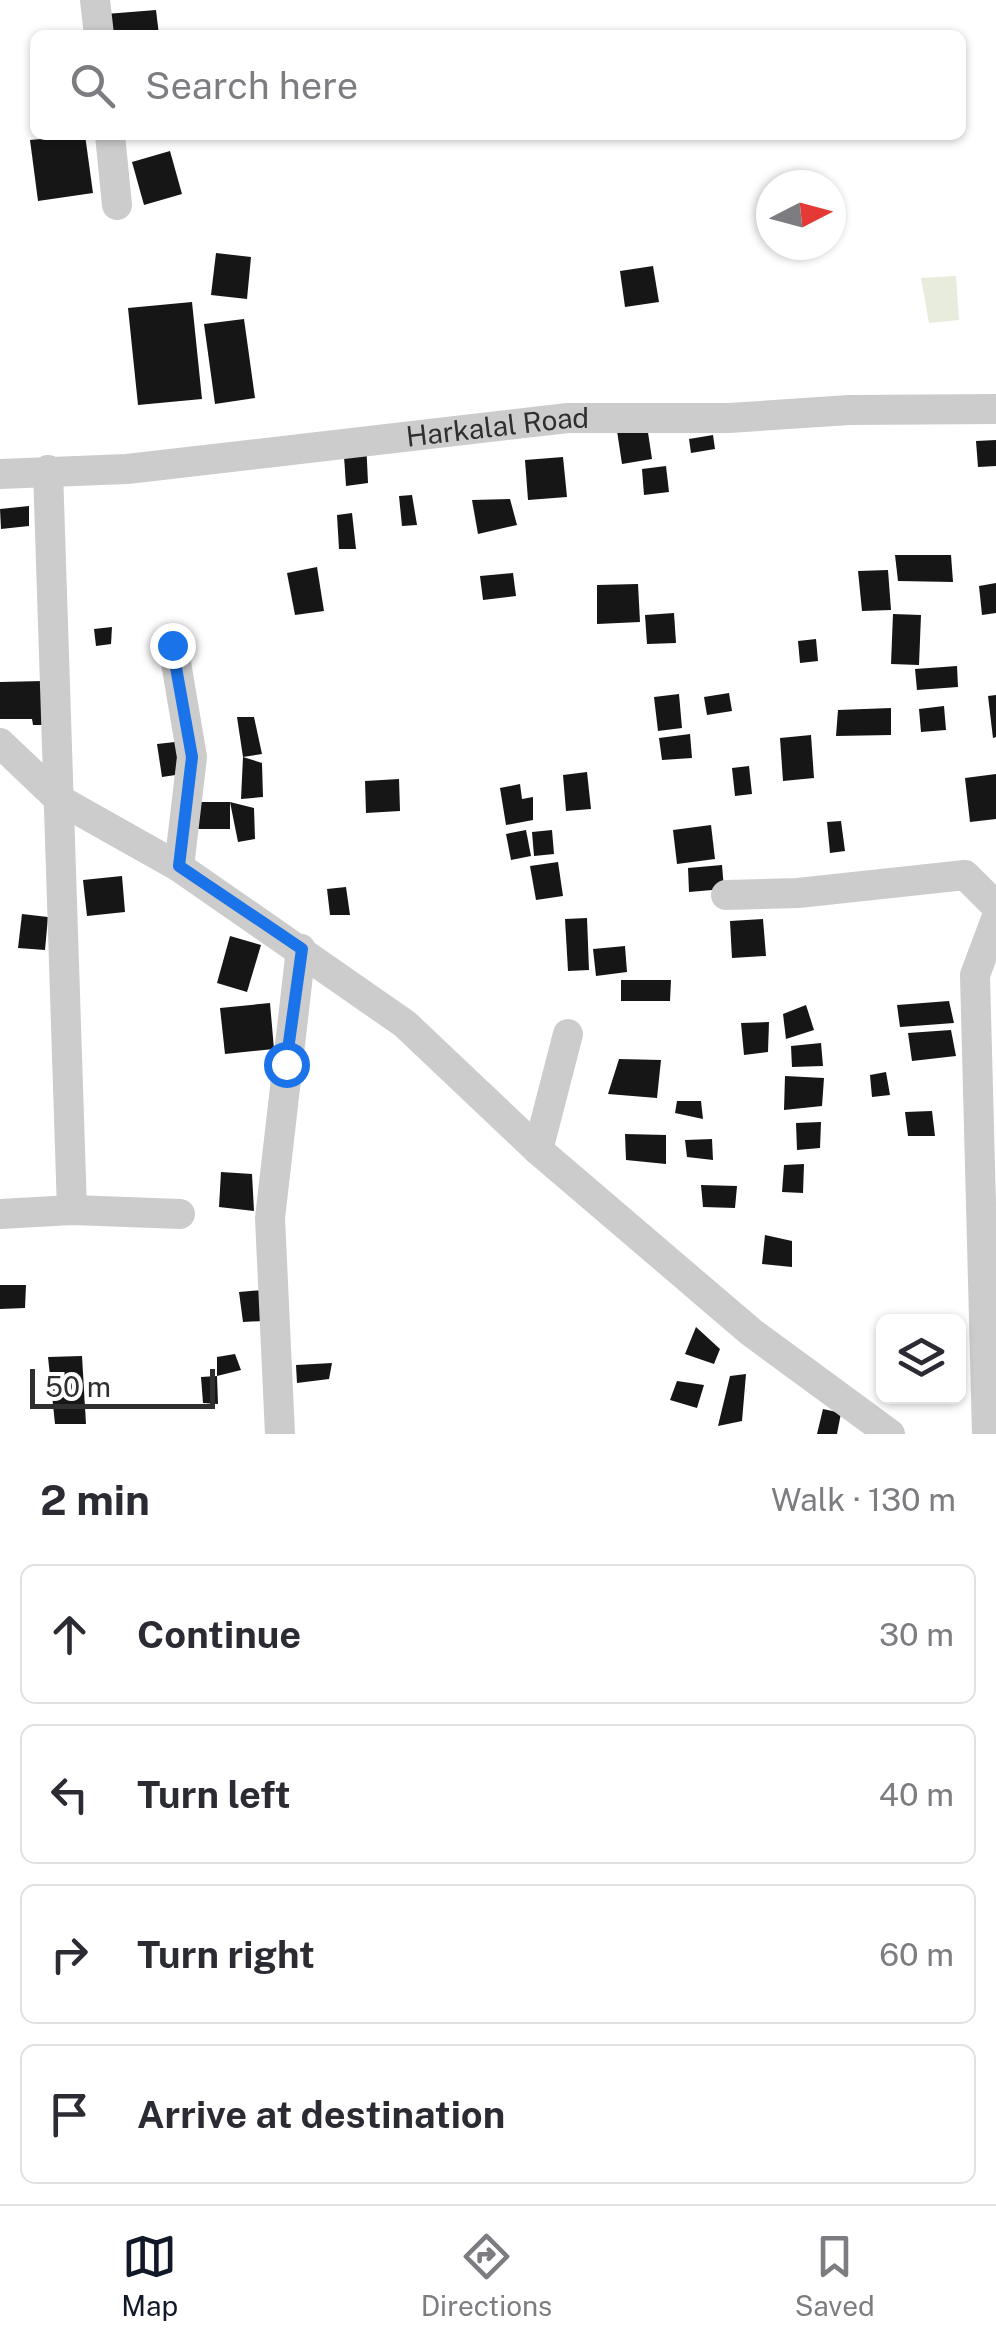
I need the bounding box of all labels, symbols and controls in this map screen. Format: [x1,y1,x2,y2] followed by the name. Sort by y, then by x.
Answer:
[30,30,966,140] search box
[65,58,120,113] icon: search
[145,63,358,108] text: Search here
[756,170,846,260] north arrow
[404,401,589,453] street label: Harkalal Road
[150,623,196,669] route end
[264,1042,310,1088] route start
[876,1314,966,1404] map controls
[876,1314,966,1404] button: layers
[30,1364,215,1408] scale bar
[45,1370,111,1403] text: 50 m
[40,1475,150,1524] text: 2 min
[771,1481,956,1518] text: Walk · 130 m
[42,1607,97,1662] icon: ahead
[137,1612,301,1657] text: Continue
[879,1616,954,1653] text: 30 m
[42,1767,97,1822] icon: left
[137,1772,291,1817] text: Turn left
[879,1776,954,1813] text: 40 m
[42,1927,97,1982] icon: right
[137,1932,315,1977] text: Turn right
[879,1936,954,1973] text: 60 m
[42,2087,97,2142] icon: arrive
[137,2092,505,2137] text: Arrive at destination
[121,2229,178,2322] tab: Map
[421,2229,552,2322] tab: Directions
[795,2229,875,2322] tab: Saved

